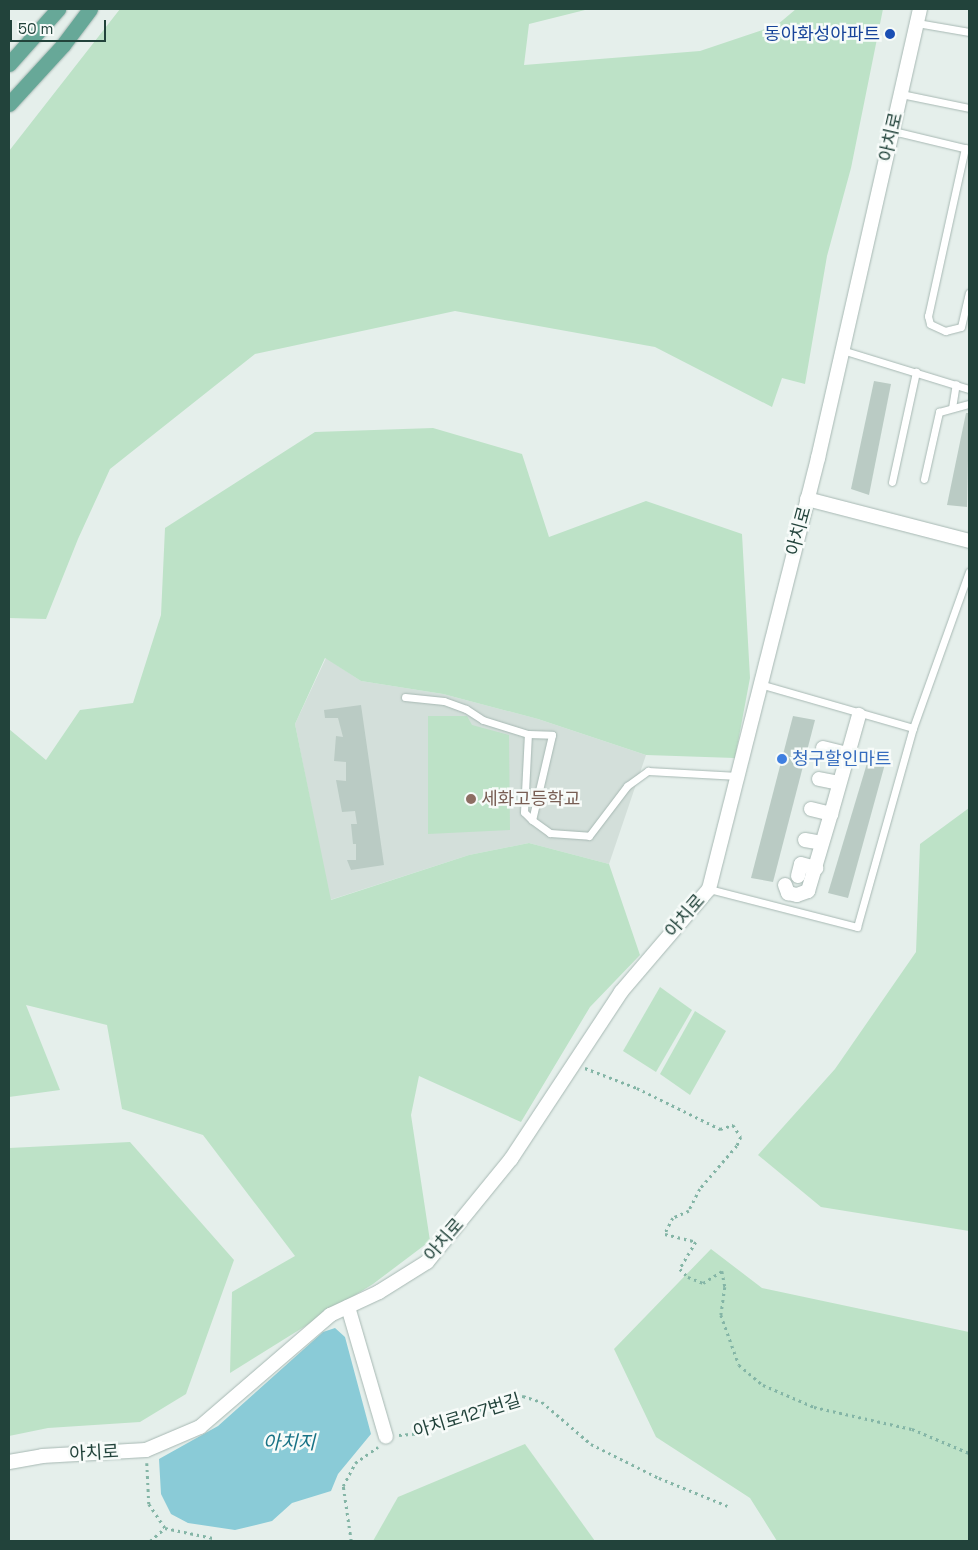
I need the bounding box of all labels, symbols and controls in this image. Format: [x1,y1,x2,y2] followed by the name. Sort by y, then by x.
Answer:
[12,10,109,42] scale bar
[18,19,53,38] text: 50 m
[764,23,880,45] place label: 동아화성아파트
[884,28,896,40] marker: 동아화성아파트
[875,110,907,164] street label: 아치로
[782,504,816,558] street label: 아치로
[792,748,891,770] place label: 청구할인마트
[776,753,788,765] marker: 청구할인마트
[481,788,580,810] place label: 세화고등학교
[465,793,477,805] marker: 세화고등학교
[661,890,709,942] street label: 아치로
[420,1214,468,1266] street label: 아치로
[411,1389,523,1443] street label: 아치로127번길
[263,1432,315,1454] water label: 아치지
[69,1441,119,1465] street label: 아치로

